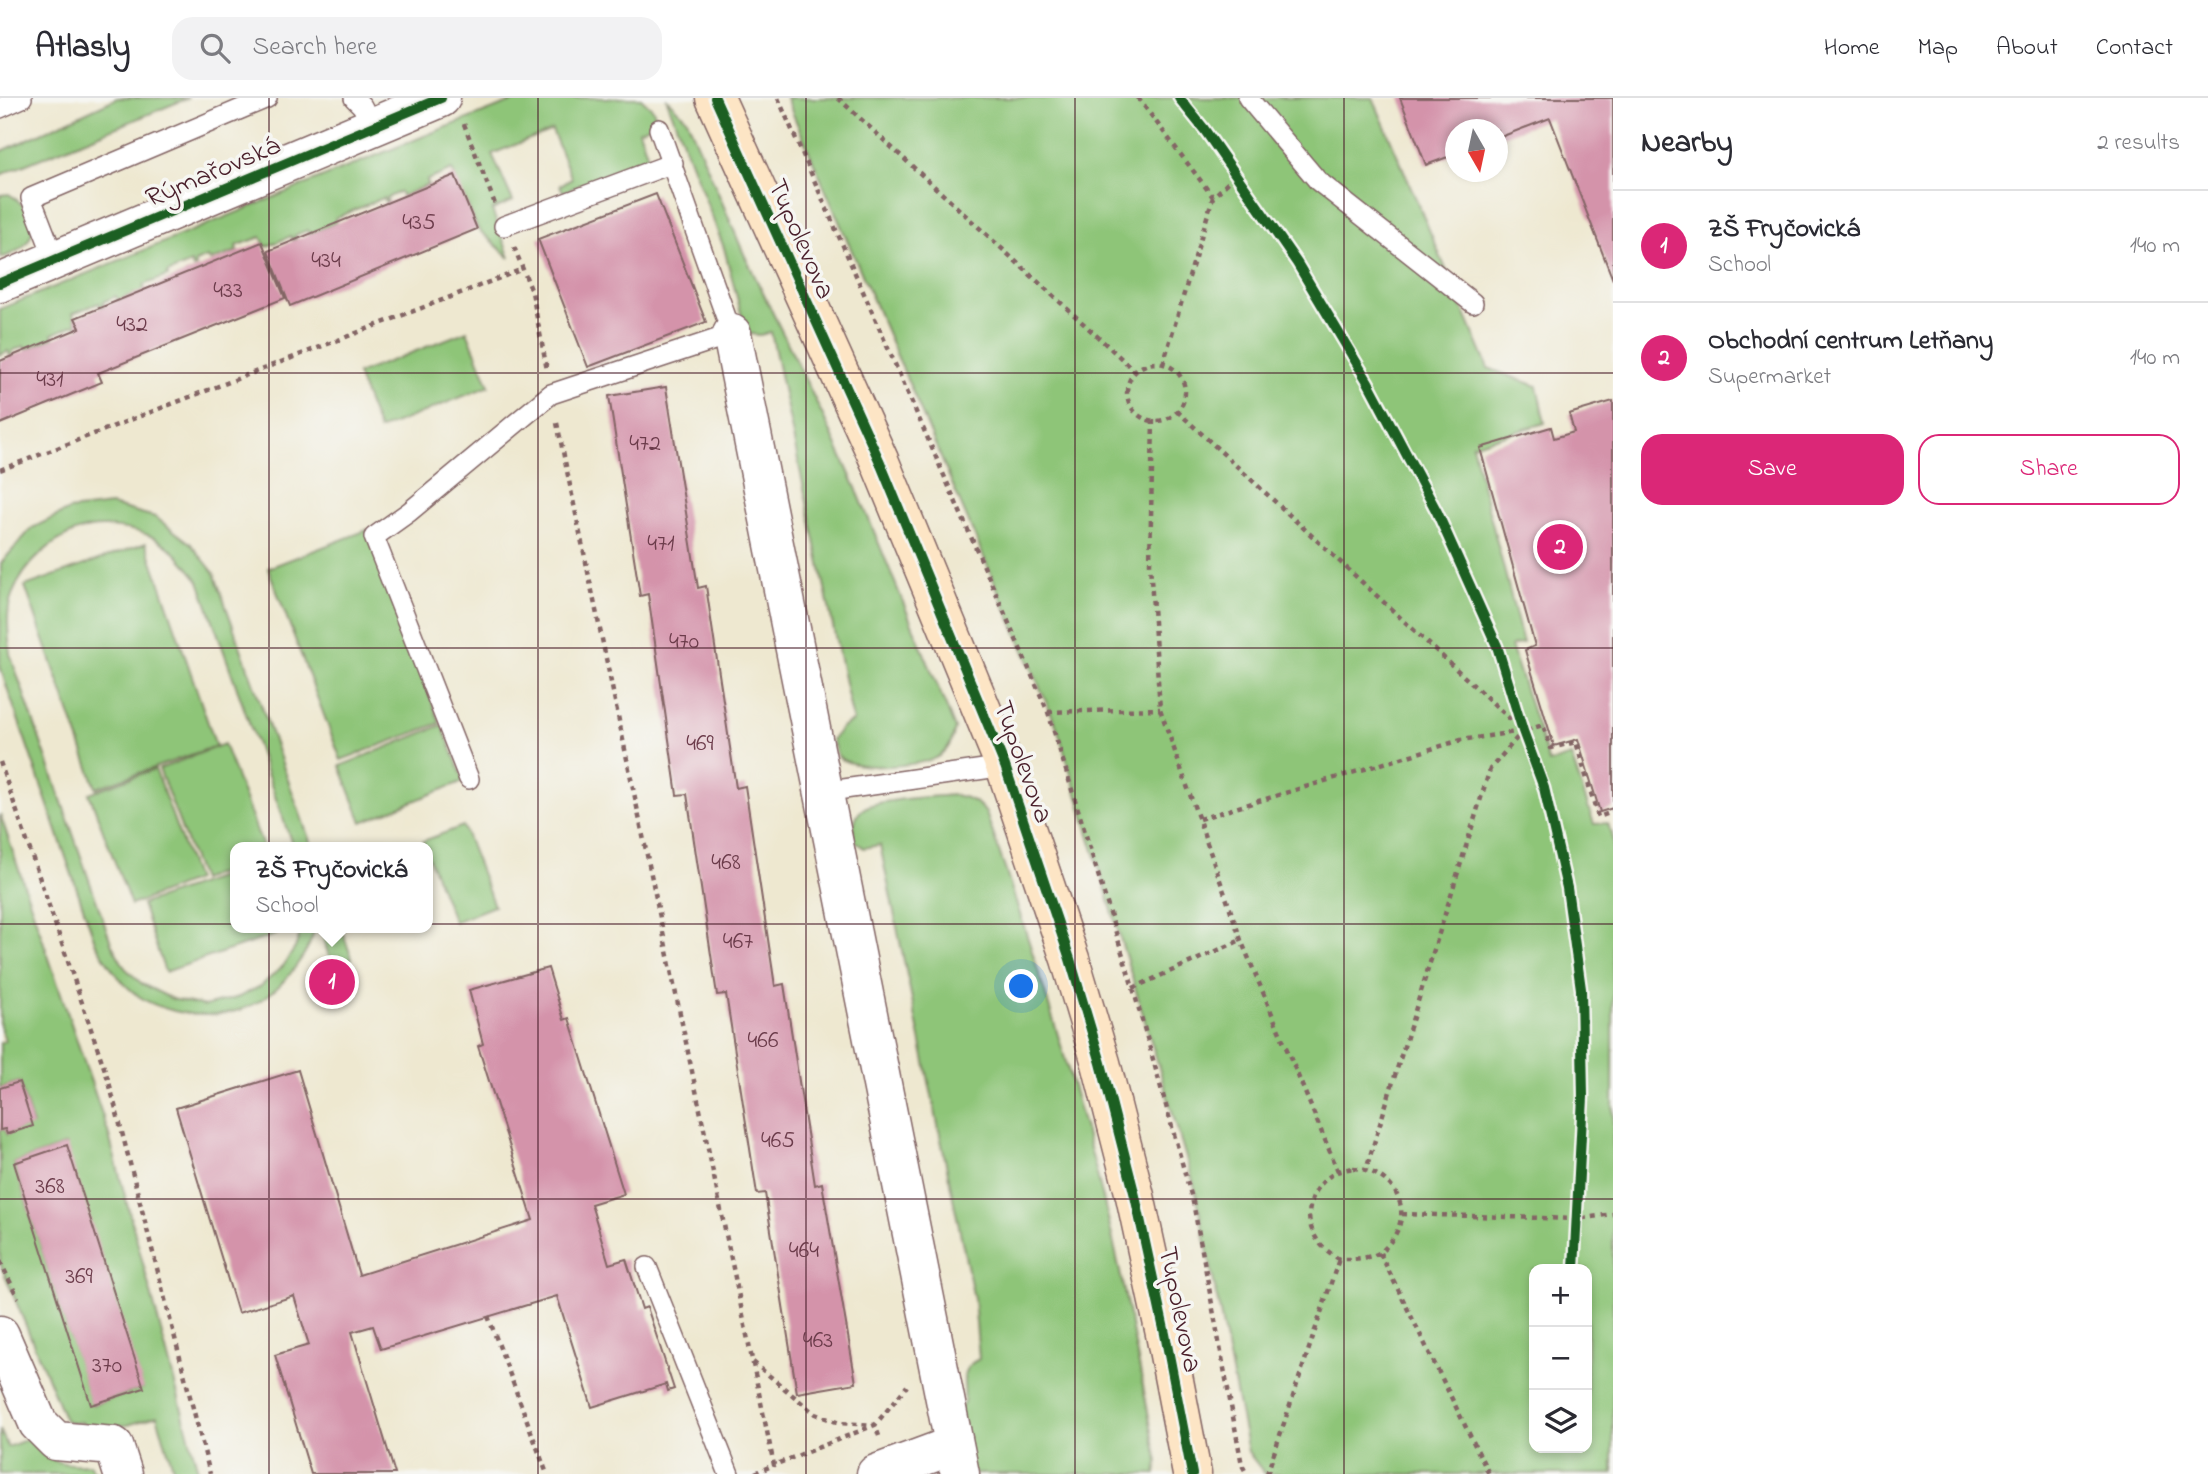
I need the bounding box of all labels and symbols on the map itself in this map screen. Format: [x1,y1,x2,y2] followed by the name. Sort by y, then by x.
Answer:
[1445,119,1508,182] north arrow
[140,126,287,220] street label: Rýmařovská
[755,173,845,306] street label: Tupolevova
[402,206,436,241] house number: 435
[311,244,341,279] house number: 434
[213,274,243,309] house number: 433
[116,308,148,343] house number: 432
[36,363,64,398] house number: 431
[629,427,661,462] house number: 472
[1537,521,1583,573] pin: 2
[647,527,675,562] house number: 471
[669,625,699,660] house number: 470
[981,695,1063,829] street label: Tupolevova
[686,727,715,762] house number: 469
[711,846,741,881] house number: 468
[723,925,753,960] house number: 467
[309,956,355,1008] pin: 1
[1004,969,1038,1003] your location
[747,1024,779,1059] house number: 466
[761,1124,795,1159] house number: 465
[35,1170,65,1205] house number: 368
[789,1234,819,1269] house number: 464
[1145,1243,1212,1376] street label: Tupolevova
[65,1260,94,1295] house number: 369
[803,1324,833,1359] house number: 463
[92,1349,122,1384] house number: 370

